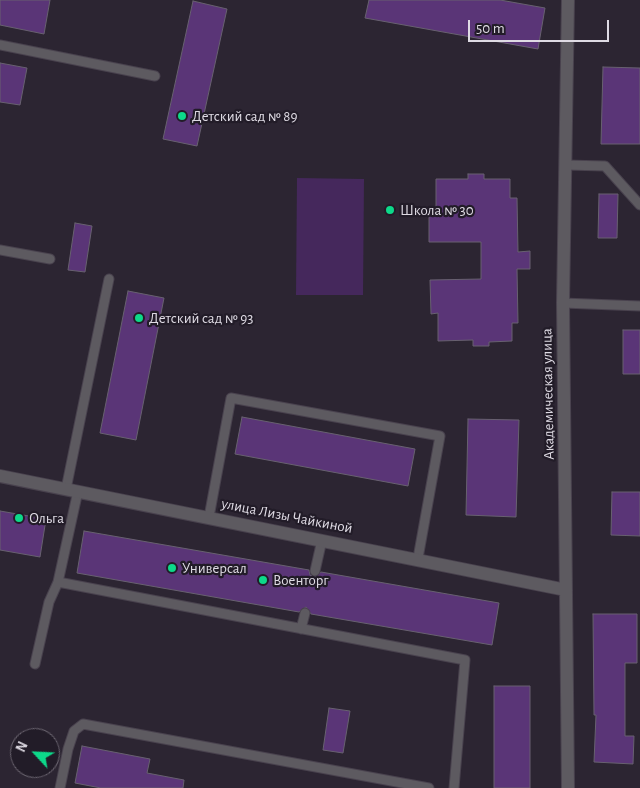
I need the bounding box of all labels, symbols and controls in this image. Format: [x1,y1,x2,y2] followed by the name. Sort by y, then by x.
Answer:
[470,10,611,42] scale bar
[476,21,505,36] text: 50 m
[192,107,297,125] place label: Детский сад № 89
[176,110,188,122] marker: Детский сад № 89
[400,201,474,219] place label: Школа № 30
[384,204,396,216] marker: Школа № 30
[149,309,254,327] place label: Детский сад № 93
[133,312,145,324] marker: Детский сад № 93
[538,328,558,460] street label: Академическая улица
[220,494,354,538] street label: улица Лизы Чайкиной
[29,509,64,527] place label: Ольга
[13,512,25,524] marker: Ольга
[182,559,247,577] place label: Универсал
[166,562,178,574] marker: Универсал
[273,571,328,589] place label: Военторг
[257,574,269,586] marker: Военторг
[10,728,60,778] north arrow
[14,740,31,754] text: N

